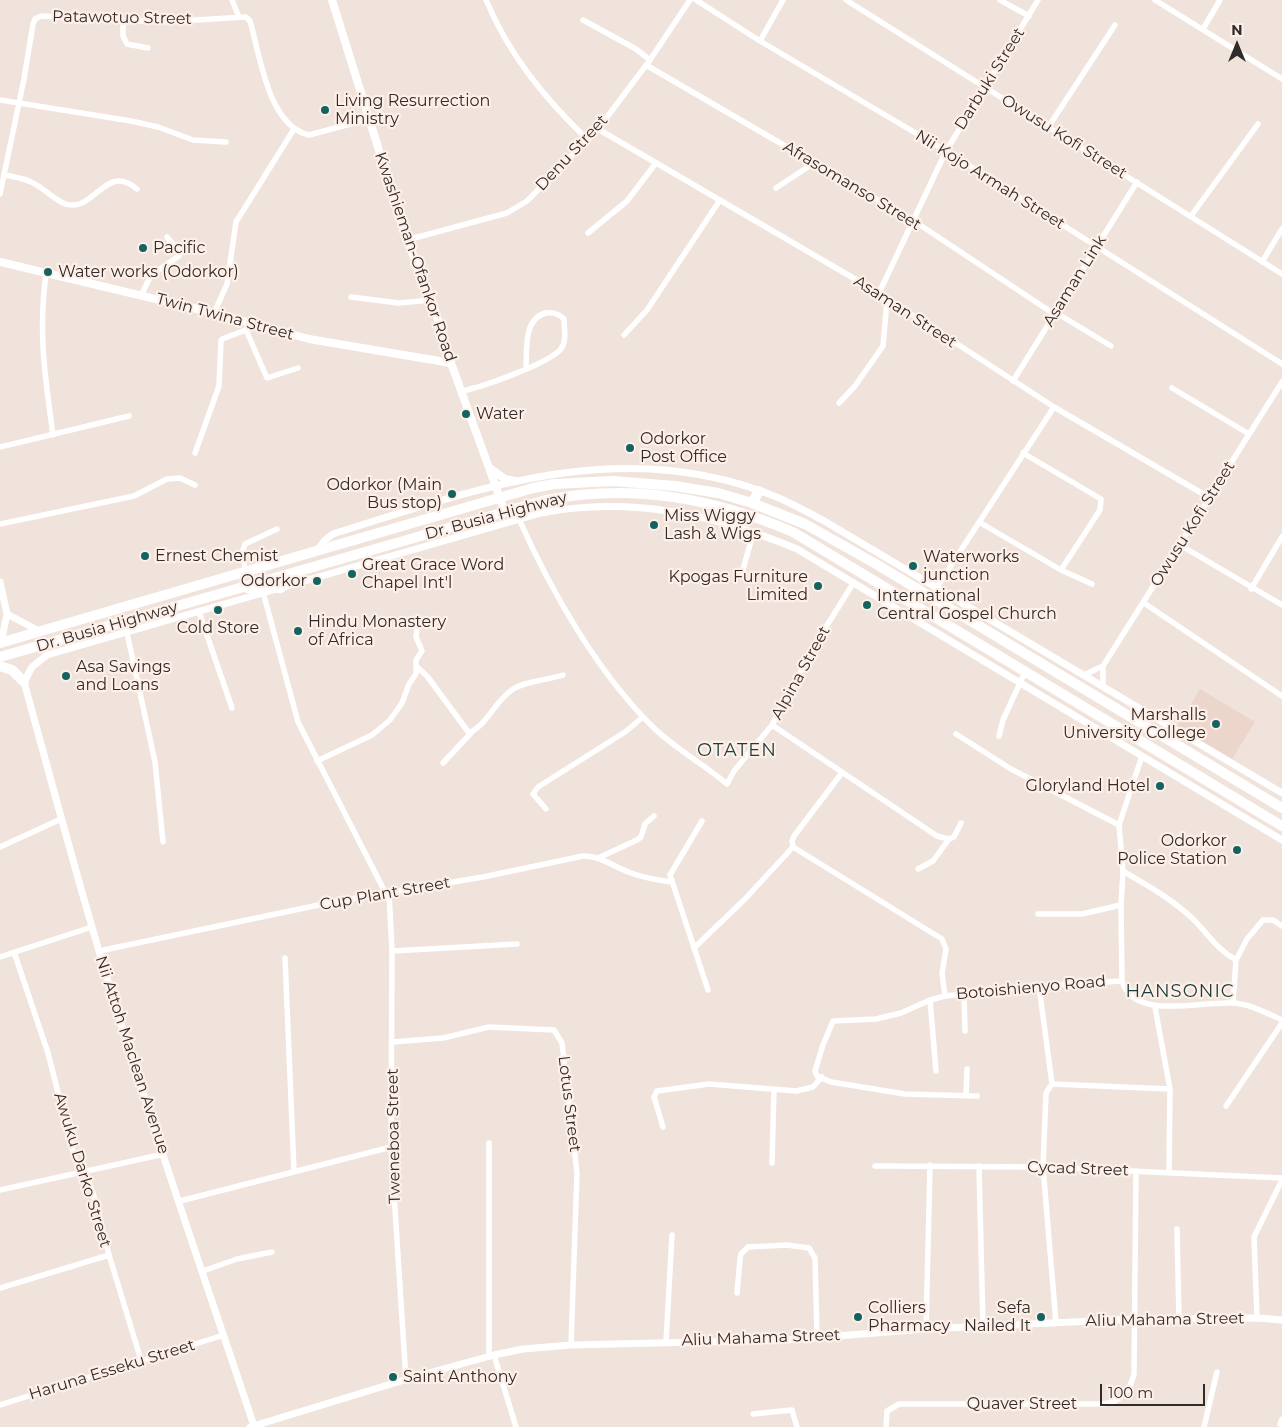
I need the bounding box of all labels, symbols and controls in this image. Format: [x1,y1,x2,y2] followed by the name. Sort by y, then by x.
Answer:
[52,7,192,29] street label: Patawotuo Street
[1212,20,1262,70] north arrow
[1231,21,1243,39] text: N
[951,24,1029,134] street label: Darbuki Street
[335,91,490,129] place label: Living Resurrection Ministry
[998,91,1130,183] street label: Owusu Kofi Street
[319,104,331,116] marker: Living Resurrection Ministry
[532,111,612,195] street label: Denu Street
[912,126,1068,234] street label: Nii Kojo Armah Street
[780,137,924,235] street label: Afrasomanso Street
[370,150,460,364] street label: Kwashieman-Ofankor Road
[1039,232,1111,330] street label: Asaman Link
[153,238,205,258] place label: Pacific
[137,242,149,254] marker: Pacific
[58,262,239,282] place label: Water works (Odorkor)
[42,266,54,278] marker: Water works (Odorkor)
[850,272,960,352] street label: Asaman Street
[154,289,296,345] street label: Twin Twina Street
[476,404,525,424] place label: Water
[460,408,472,420] marker: Water
[640,429,727,467] place label: Odorkor Post Office
[624,442,636,454] marker: Odorkor Post Office
[1147,458,1239,590] street label: Owusu Kofi Street
[326,475,442,513] place label: Odorkor (Main Bus stop)
[423,488,569,544] street label: Dr. Busia Highway
[446,488,458,500] marker: Odorkor (Main Bus stop)
[664,506,761,544] place label: Miss Wiggy Lash & Wigs
[648,519,660,531] marker: Miss Wiggy Lash & Wigs
[155,546,278,566] place label: Ernest Chemist
[923,547,1019,585] place label: Waterworks junction
[139,550,151,562] marker: Ernest Chemist
[362,555,504,593] place label: Great Grace Word Chapel Int'l
[907,560,919,572] marker: Waterworks junction
[669,567,808,605] place label: Kpogas Furniture Limited
[346,568,358,580] marker: Great Grace Word Chapel Int'l
[241,571,307,591] place label: Odorkor
[311,575,323,587] marker: Odorkor
[812,580,824,592] marker: Kpogas Furniture Limited
[877,586,1057,624] place label: International Central Gospel Church
[34,598,180,656] street label: Dr. Busia Highway
[861,599,873,611] marker: International Central Gospel Church
[212,604,224,616] marker: Cold Store
[308,612,446,650] place label: Hindu Monastery of Africa
[177,618,259,638] place label: Cold Store
[767,623,835,723] street label: Alpina Street
[292,625,304,637] marker: Hindu Monastery of Africa
[76,657,171,695] place label: Asa Savings and Loans
[60,670,72,682] marker: Asa Savings and Loans
[1063,705,1206,743] place label: Marshalls University College
[1210,718,1222,730] marker: Marshalls University College
[696,740,778,762] district label: OTATEN
[1026,776,1150,796] place label: Gloryland Hotel
[1154,780,1166,792] marker: Gloryland Hotel
[1117,831,1227,869] place label: Odorkor Police Station
[1231,844,1243,856] marker: Odorkor Police Station
[318,873,452,915] street label: Cup Plant Street
[91,954,173,1156] street label: Nii Attoh Maclean Avenue
[955,972,1107,1004] street label: Botoishienyo Road
[1124,981,1236,1003] district label: HANSONIC
[554,1055,584,1153] street label: Lotus Street
[383,1068,405,1204] street label: Tweneboa Street
[49,1090,115,1250] street label: Awuku Darko Street
[1027,1158,1129,1180] street label: Cycad Street
[868,1298,950,1336] place label: Colliers Pharmacy
[964,1298,1031,1336] place label: Sefa Nailed It
[1085,1309,1245,1331] street label: Aliu Mahama Street
[852,1311,864,1323] marker: Colliers Pharmacy
[1035,1311,1047,1323] marker: Sefa Nailed It
[681,1326,841,1350] street label: Aliu Mahama Street
[27,1336,197,1404] street label: Haruna Esseku Street
[403,1367,517,1387] place label: Saint Anthony
[387,1371,399,1383] marker: Saint Anthony
[1102,1374,1207,1406] scale bar
[1108,1383,1153,1402] text: 100 m
[967,1394,1077,1414] street label: Quaver Street

